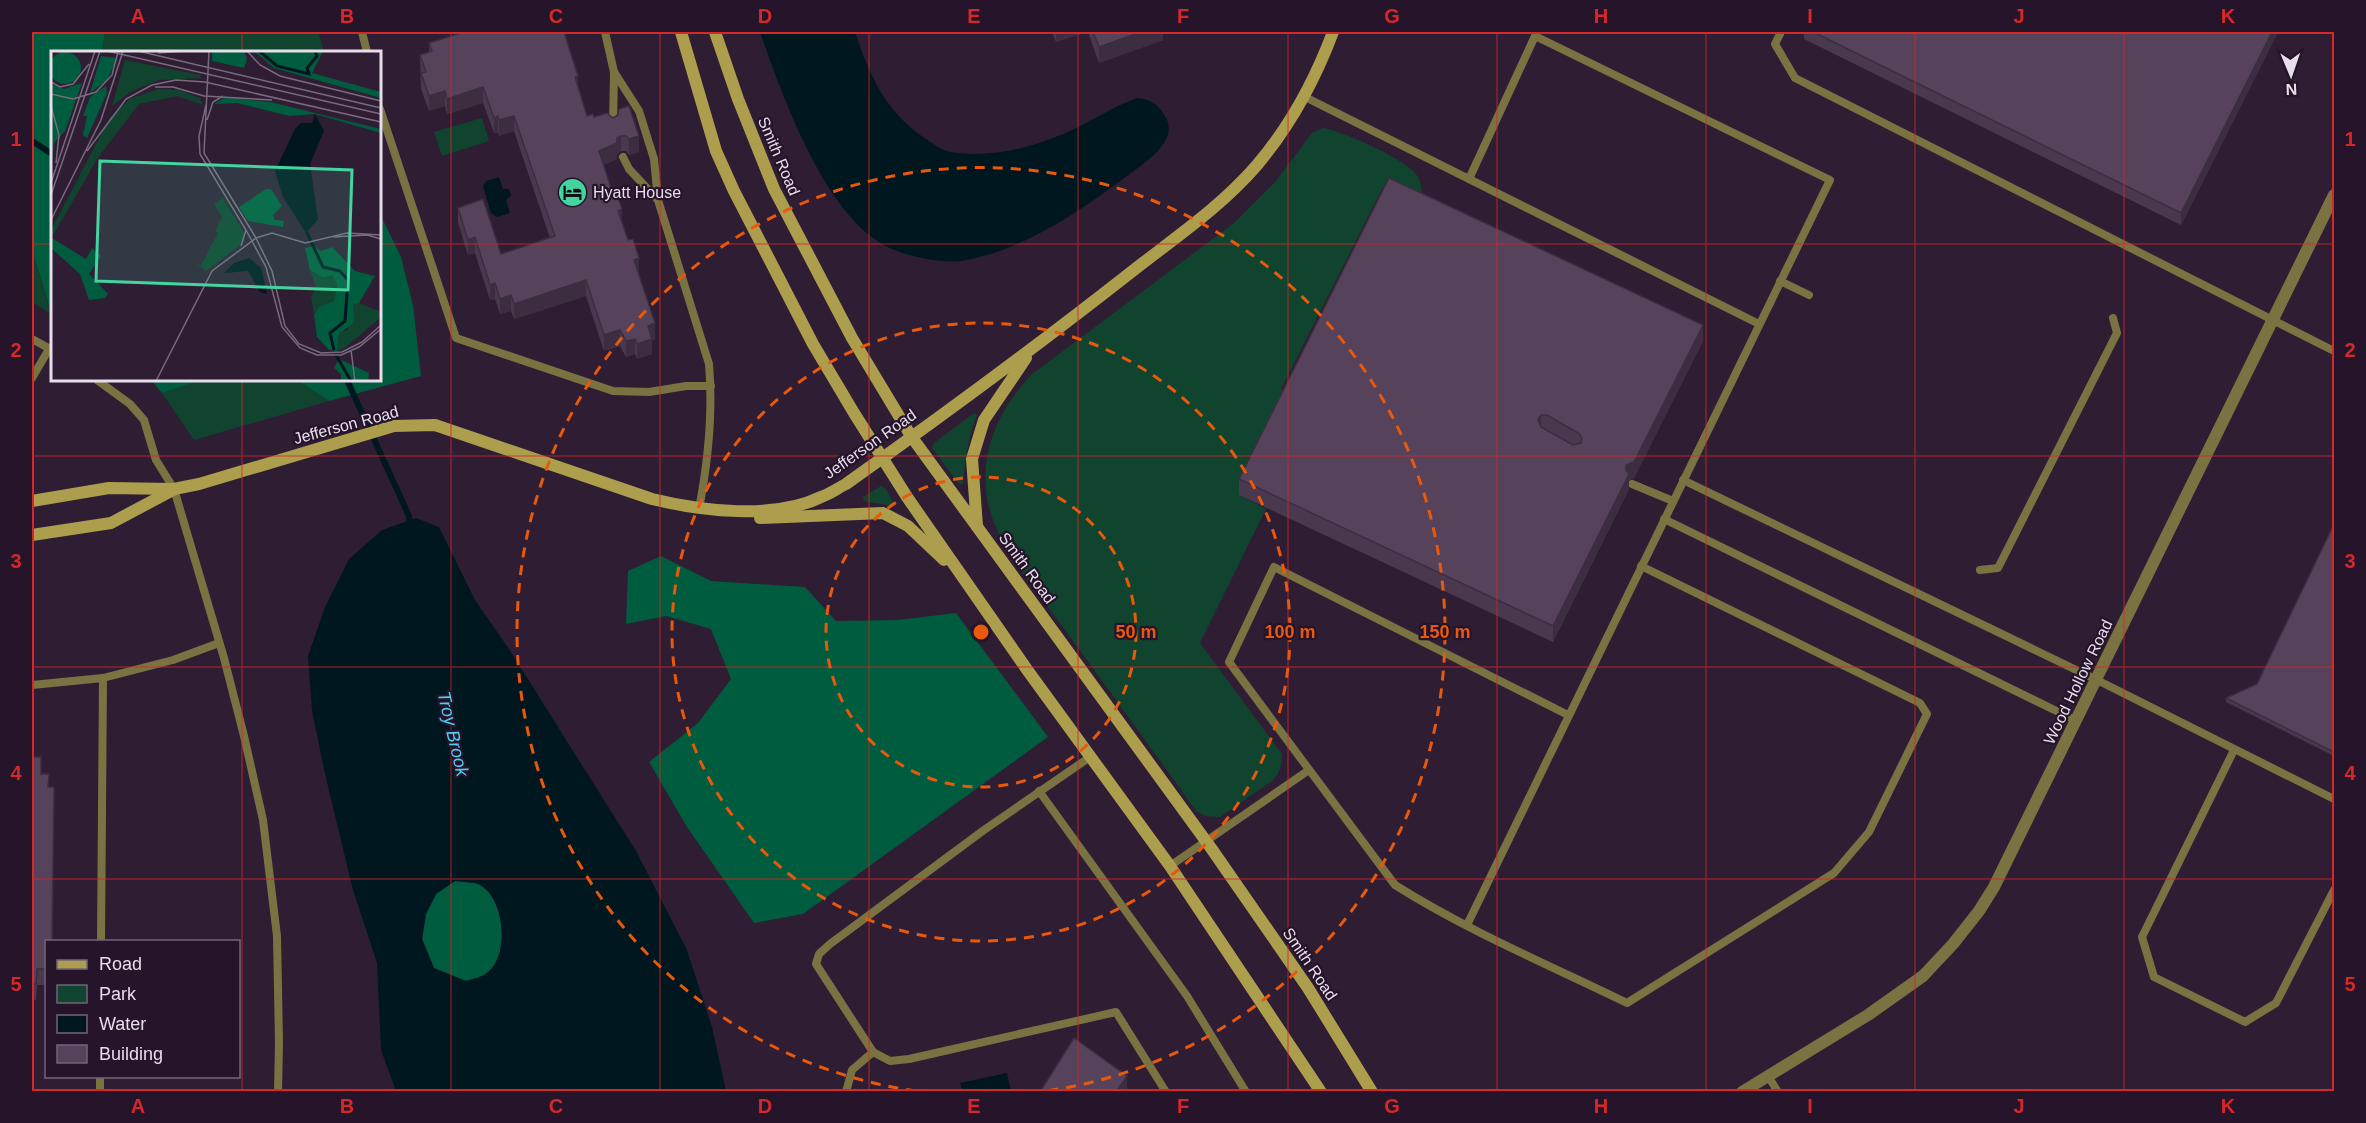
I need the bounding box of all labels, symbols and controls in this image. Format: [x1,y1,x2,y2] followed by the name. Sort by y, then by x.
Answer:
[131,5,145,27] text: A
[340,5,354,27] text: B
[549,5,563,27] text: C
[758,5,772,27] text: D
[967,5,981,27] text: E
[1177,5,1189,27] text: F
[1384,5,1400,27] text: G
[1594,5,1608,27] text: H
[1807,5,1813,27] text: I
[2013,5,2025,27] text: J
[2221,5,2236,27] text: K
[2261,45,2321,105] north arrow
[51,51,381,381] inset map
[2285,81,2298,98] text: N
[755,114,803,198] street label: Smith Road
[10,128,22,150] text: 1
[2344,128,2356,150] text: 1
[556,176,588,208] hotel icon: Hyatt House
[593,184,681,201] place label: Hyatt House
[10,339,22,361] text: 2
[2344,339,2356,361] text: 2
[292,403,400,447] street label: Jefferson Road
[821,406,919,482] street label: Jefferson Road
[996,529,1058,607] street label: Smith Road
[10,550,22,572] text: 3
[2344,550,2356,572] text: 3
[2040,617,2116,747] street label: Wood Hollow Road
[971,622,991,642] centre of rings
[1115,622,1157,642] text: 50 m
[1264,622,1316,642] text: 100 m
[1419,622,1471,642] text: 150 m
[434,690,473,779] water label: Troy Brook
[10,762,22,784] text: 4
[2344,762,2356,784] text: 4
[1280,925,1340,1003] street label: Smith Road
[45,940,240,1078] legend
[99,954,142,974] text: Road
[10,973,22,995] text: 5
[2344,973,2356,995] text: 5
[99,984,137,1004] text: Park
[99,1014,146,1034] text: Water
[99,1044,163,1064] text: Building
[131,1095,145,1117] text: A
[340,1095,354,1117] text: B
[549,1095,563,1117] text: C
[758,1095,772,1117] text: D
[967,1095,981,1117] text: E
[1177,1095,1189,1117] text: F
[1384,1095,1400,1117] text: G
[1594,1095,1608,1117] text: H
[1807,1095,1813,1117] text: I
[2013,1095,2025,1117] text: J
[2221,1095,2236,1117] text: K

